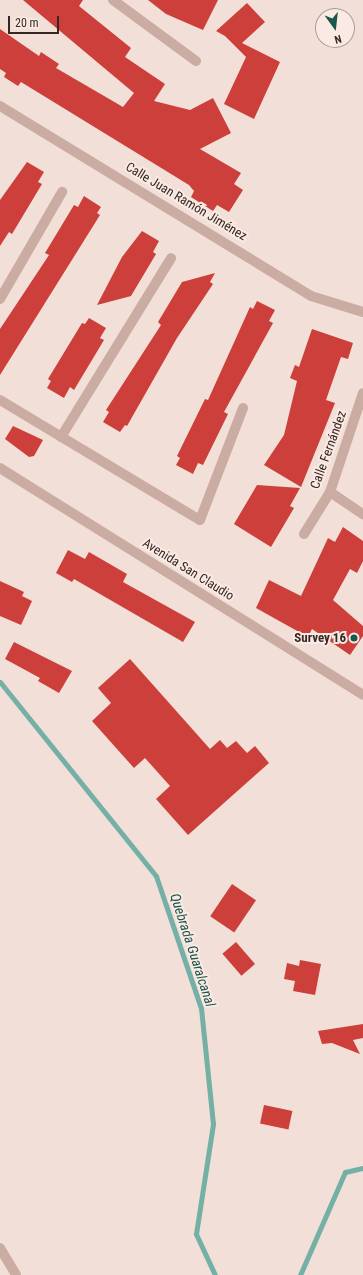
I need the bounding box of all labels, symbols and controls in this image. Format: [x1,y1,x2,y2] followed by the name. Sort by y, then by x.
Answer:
[10,8,61,34] scale bar
[315,8,355,48] north arrow
[15,16,39,30] text: 20 m
[333,32,343,46] text: N
[123,160,249,244] street label: Calle Juan Ramón Jiménez
[308,409,350,491] street label: Calle Fernández
[139,536,237,604] street label: Avenida San Claudio
[294,630,346,646] place label: Survey 16
[349,633,359,643] marker: Survey 16
[167,891,219,1009] water label: Quebrada Guaralcanal

